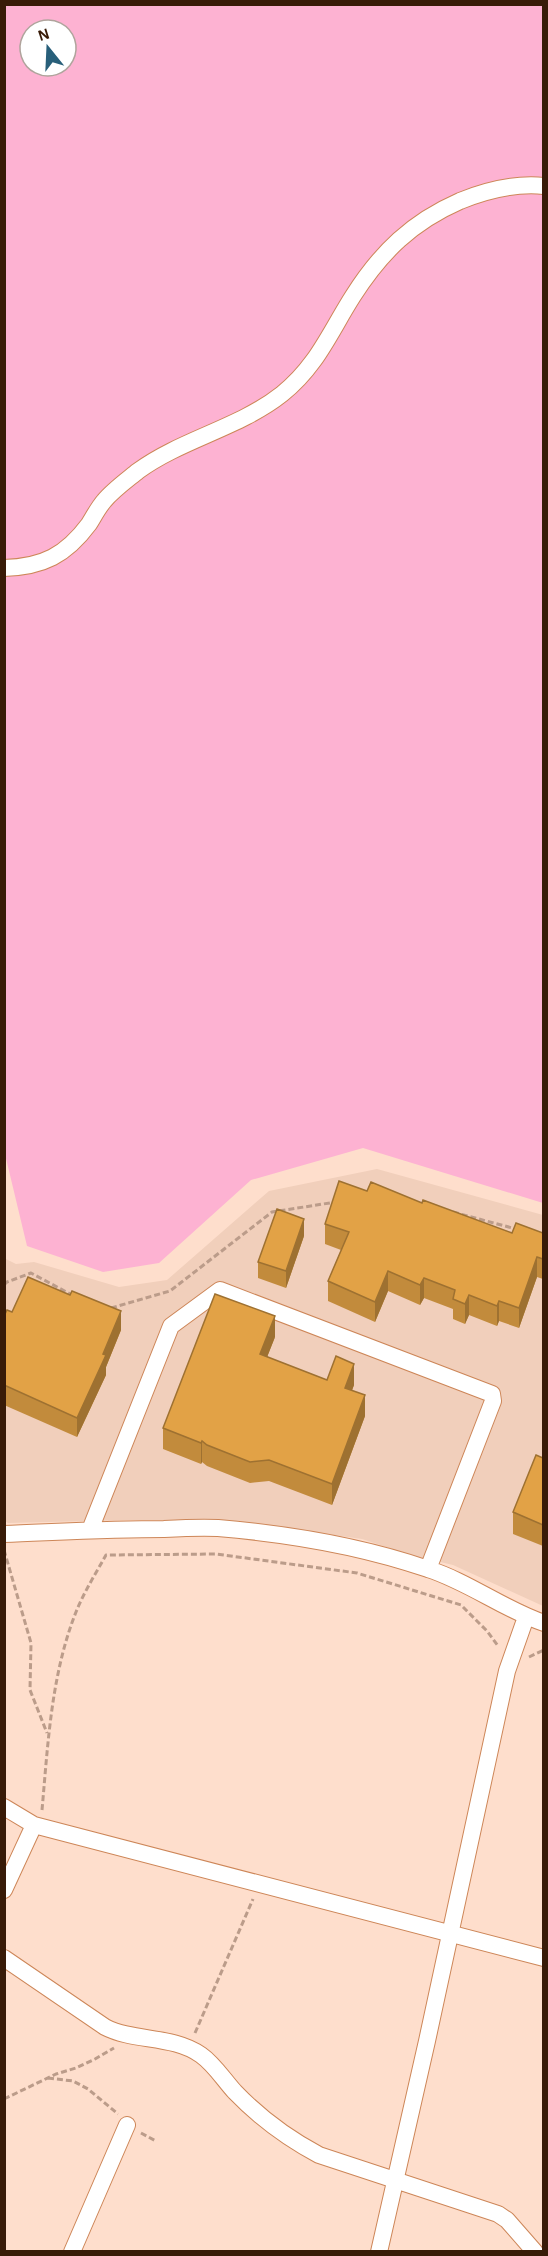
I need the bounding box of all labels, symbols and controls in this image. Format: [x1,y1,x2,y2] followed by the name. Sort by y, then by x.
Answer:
[18,18,78,78] north arrow
[36,25,51,44] text: N

